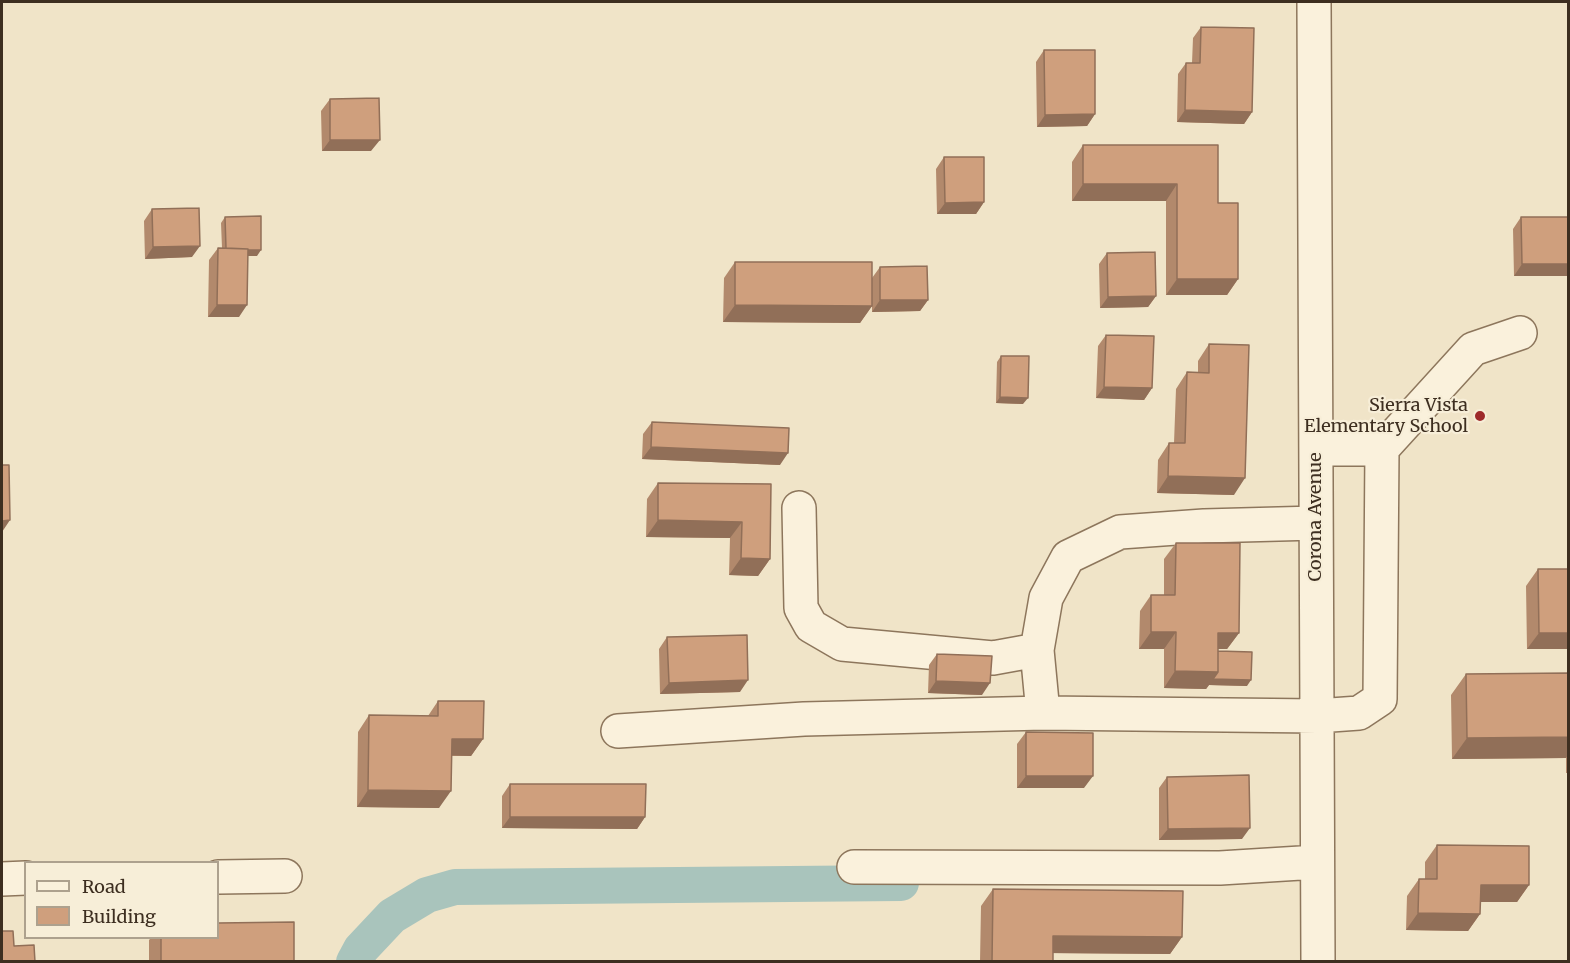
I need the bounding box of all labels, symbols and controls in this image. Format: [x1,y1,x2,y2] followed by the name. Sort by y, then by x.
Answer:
[1304,395,1468,438] place label: Sierra Vista Elementary School
[1473,409,1487,423] marker: Sierra Vista Elementary School
[1305,452,1327,582] street label: Corona Avenue
[24,861,219,939] legend
[82,875,126,898] text: Road
[82,905,156,928] text: Building

